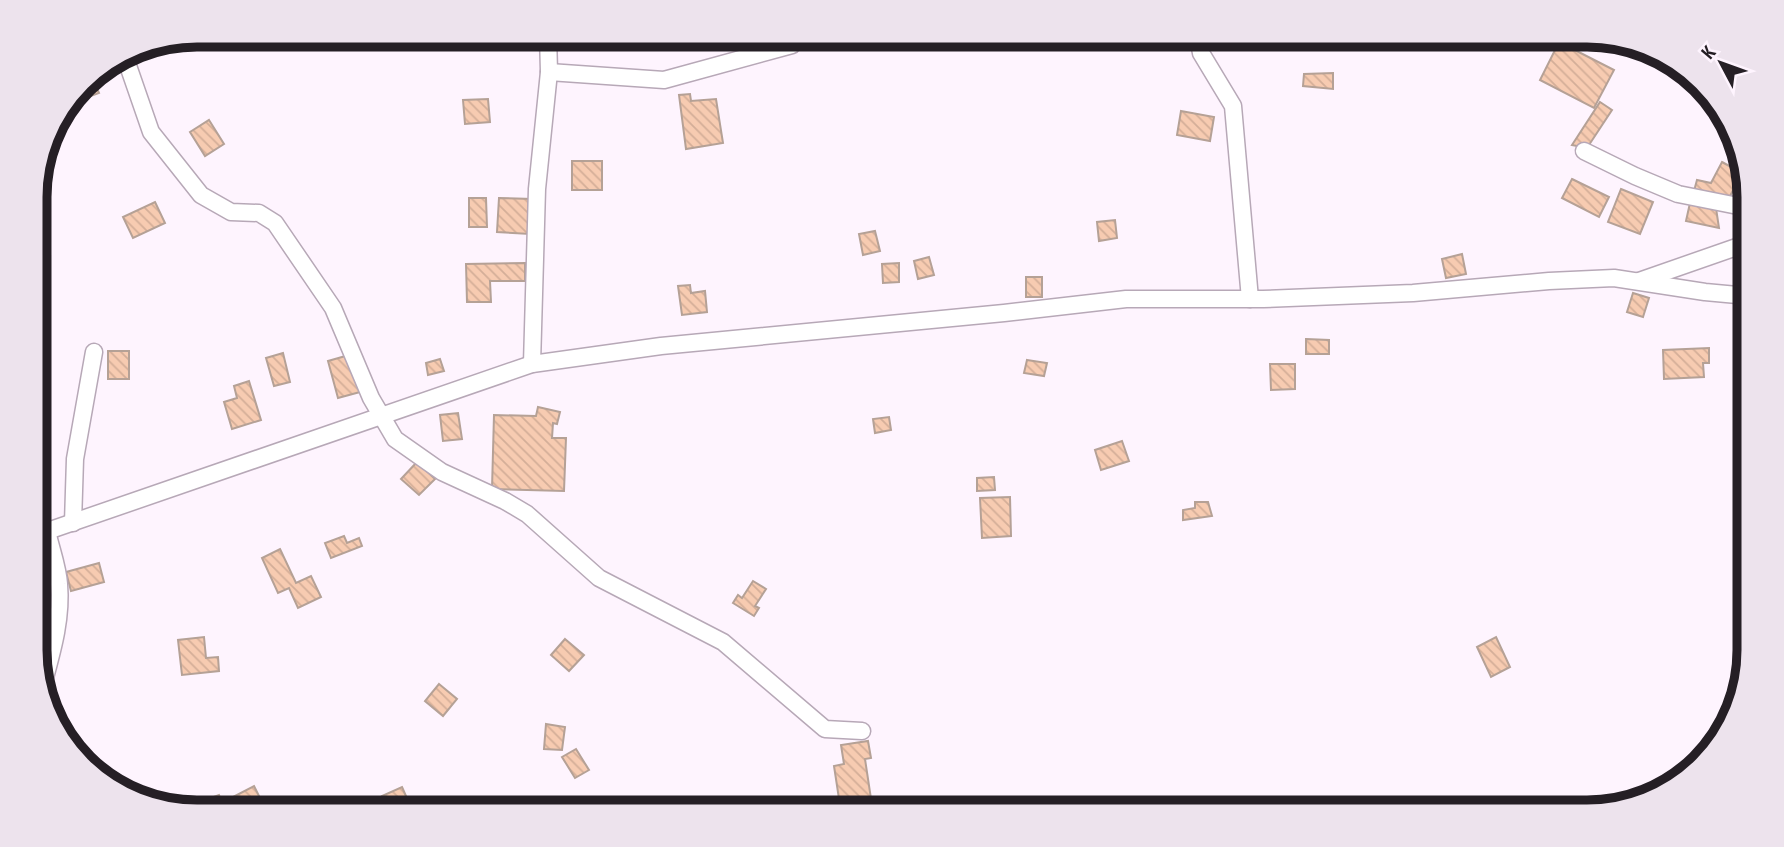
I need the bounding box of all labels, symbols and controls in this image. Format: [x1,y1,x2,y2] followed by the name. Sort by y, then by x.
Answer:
[1686,28,1756,98] north arrow
[1696,40,1721,63] text: K

